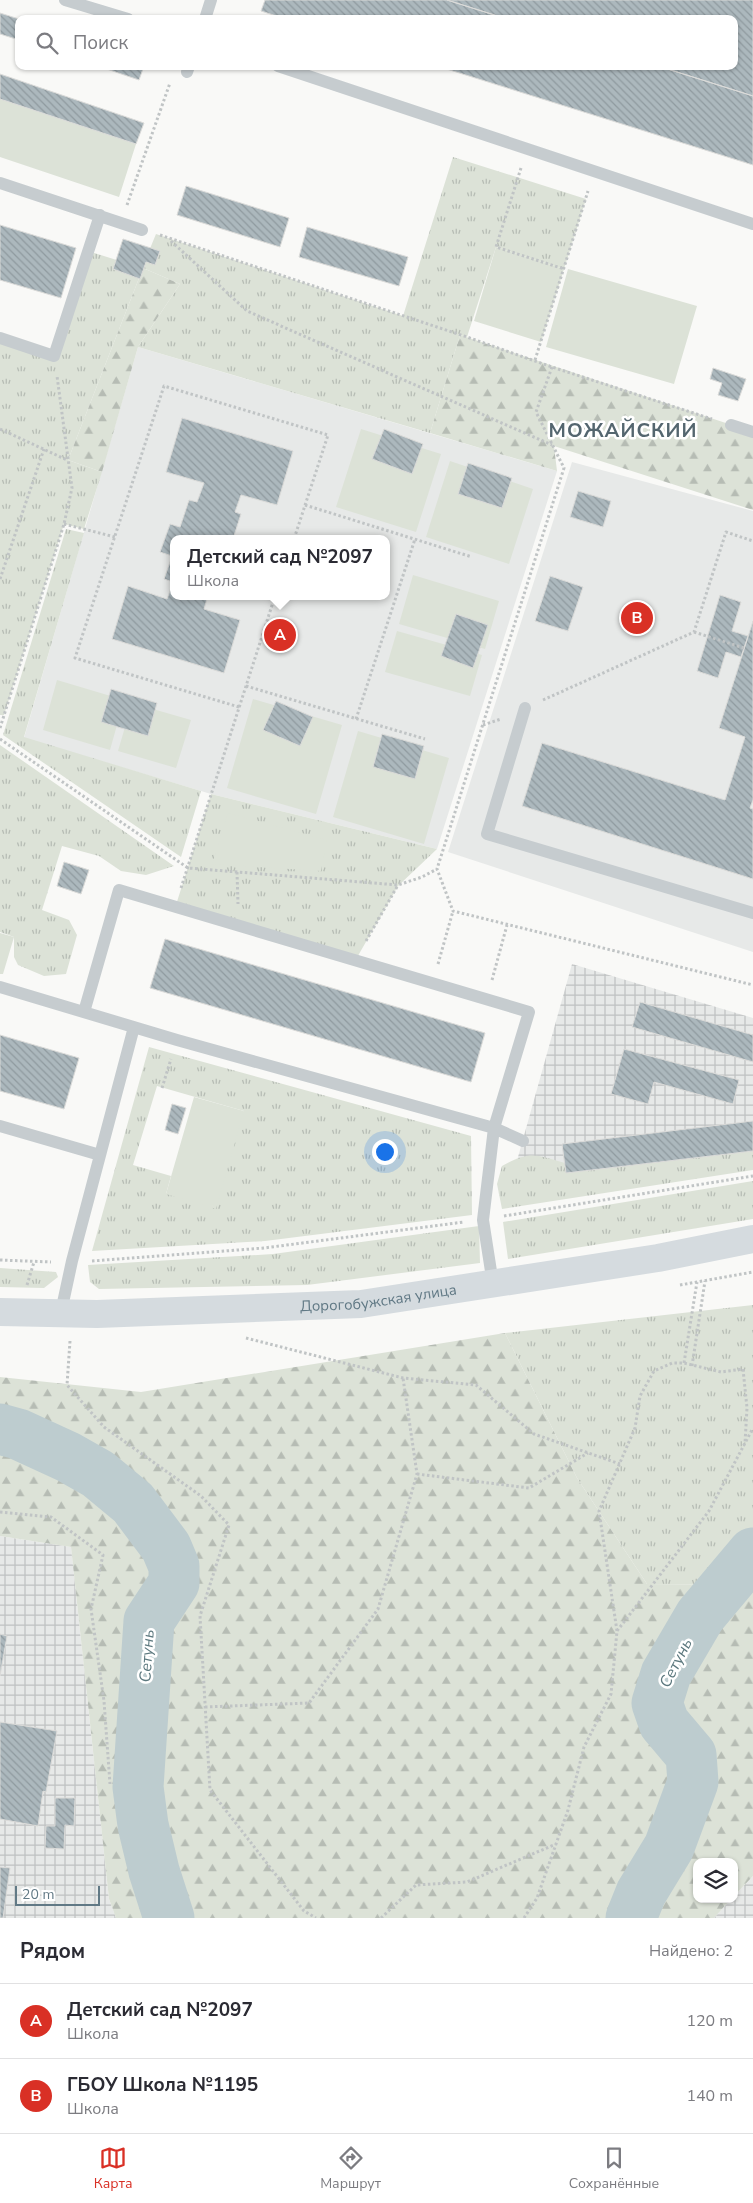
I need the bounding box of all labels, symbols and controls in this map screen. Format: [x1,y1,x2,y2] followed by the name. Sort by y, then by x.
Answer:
[15,15,738,70] search box
[33,29,61,57] icon: search
[73,30,128,56] text: Поиск
[549,417,697,444] district label: МОЖАЙСКИЙ
[170,535,390,600] popup
[187,544,373,570] text: Детский сад №2097
[187,570,239,592] text: Школа
[621,599,653,637] pin: B
[264,616,296,654] pin: A
[372,1139,398,1165] your location
[300,1279,458,1316] street label: Дорогобужская улица
[134,1629,160,1683] water label: Сетунь
[654,1634,698,1692] water label: Сетунь
[693,1858,738,1903] map controls
[693,1858,738,1903] button: layers
[15,1883,100,1906] scale bar
[22,1885,54,1904] text: 20 m
[20,1937,85,1965] text: Рядом
[649,1940,733,1962] text: Найдено: 2
[67,1997,253,2023] text: Детский сад №2097
[30,2010,42,2032] text: A
[686,2010,733,2032] text: 120 m
[67,2023,119,2045] text: Школа
[67,2072,258,2098] text: ГБОУ Школа №1195
[30,2085,42,2107] text: B
[686,2085,733,2107] text: 140 m
[67,2098,119,2120] text: Школа
[94,2144,132,2193] tab: Карта
[320,2144,381,2193] tab: Маршрут
[569,2144,659,2193] tab: Сохранённые

